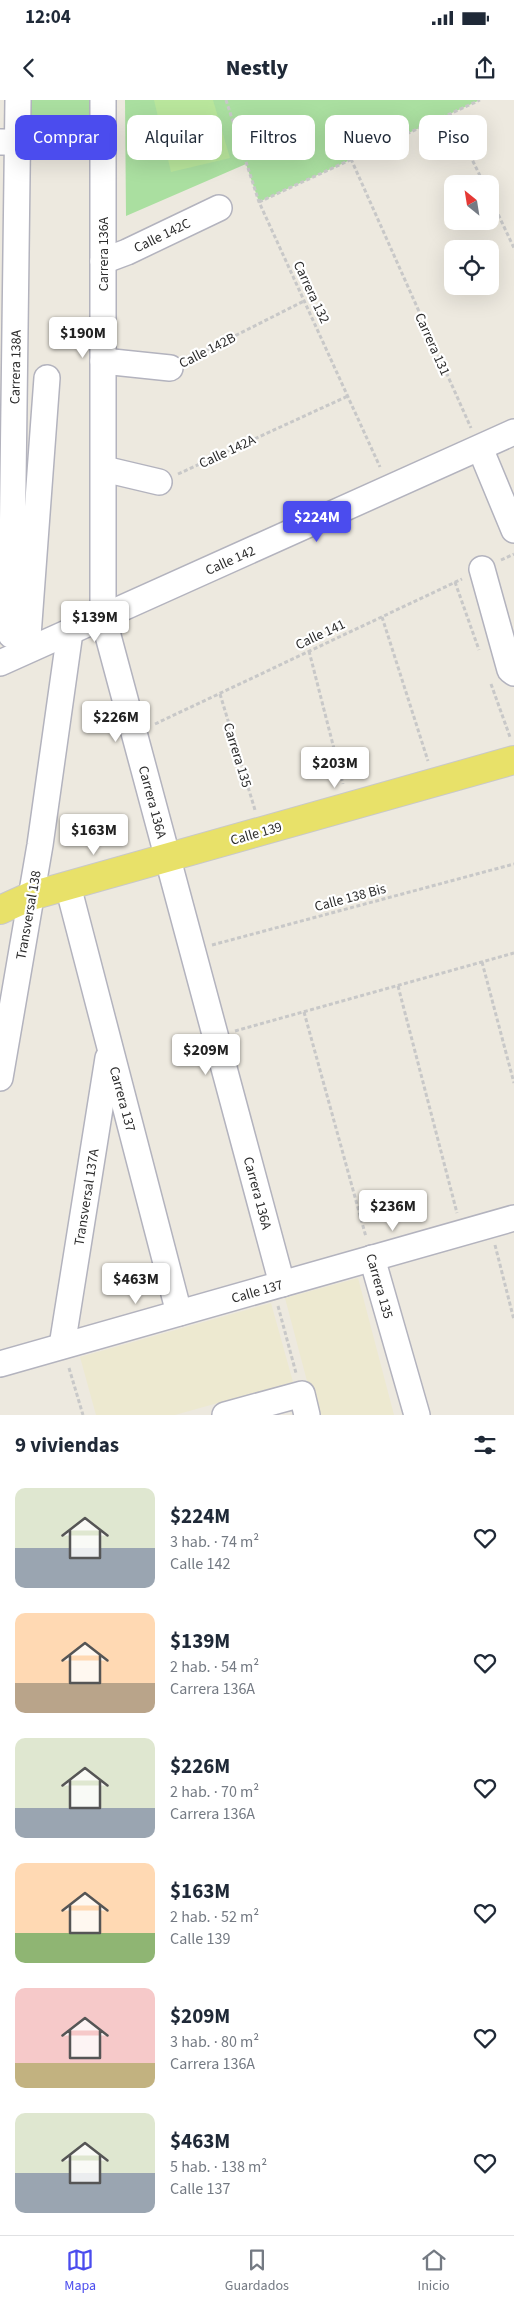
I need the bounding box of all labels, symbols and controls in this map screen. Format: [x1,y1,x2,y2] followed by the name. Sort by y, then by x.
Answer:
[25,4,71,31] text: 12:04
[226,52,288,84] text: Nestly
[15,54,43,82] icon: back
[471,54,499,82] icon: share
[15,115,117,160] chip: Comprar
[127,115,222,160] chip: Alquilar
[232,115,315,160] chip: Filtros
[325,115,409,160] chip: Nuevo
[419,115,487,160] chip: Piso
[444,175,499,230] north arrow
[444,175,499,295] map controls
[131,214,194,258] street label: Calle 142C
[94,216,114,291] street label: Carrera 136A
[444,240,499,295] button: locate
[288,258,334,327] street label: Carrera 132
[409,310,455,379] street label: Carrera 131
[48,316,118,359] pin: $190M
[60,322,106,344] text: $190M
[176,328,239,374] street label: Calle 142B
[5,329,27,404] street label: Carrera 138A
[196,430,259,474] street label: Calle 142A
[282,500,352,543] pin: $224M
[294,506,340,528] text: $224M
[202,541,259,581] street label: Calle 142
[60,600,130,643] pin: $139M
[72,606,118,628] text: $139M
[292,615,349,655] street label: Calle 141
[81,700,151,743] pin: $226M
[93,706,139,728] text: $226M
[218,720,256,790] street label: Carrera 135
[300,746,370,789] pin: $203M
[312,752,358,774] text: $203M
[133,764,171,841] street label: Carrera 136A
[59,814,129,856] pin: $163M
[228,817,284,851] street label: Calle 139
[71,819,117,841] text: $163M
[11,869,47,961] street label: Transversal 138
[312,879,388,917] street label: Calle 138 Bis
[171,1034,241,1076] pin: $209M
[183,1039,229,1061] text: $209M
[104,1064,140,1134] street label: Carrera 137
[69,1147,105,1247] street label: Transversal 137A
[238,1155,276,1232] street label: Carrera 136A
[358,1190,428,1232] pin: $236M
[370,1195,416,1217] text: $236M
[360,1251,398,1321] street label: Carrera 135
[101,1262,171,1305] pin: $463M
[113,1268,159,1290] text: $463M
[229,1275,285,1309] street label: Calle 137
[15,1430,119,1460] text: 9 viviendas
[471,1431,499,1459] icon: filters
[170,1501,230,1531] text: $224M
[55,1508,115,1568] icon: home
[471,1524,499,1552] icon: heart
[170,1531,259,1553] text: 3 hab. · 74 m²
[170,1553,230,1575] text: Calle 142
[170,1626,230,1656] text: $139M
[55,1633,115,1693] icon: home
[471,1649,499,1677] icon: heart
[170,1656,259,1678] text: 2 hab. · 54 m²
[170,1678,255,1700] text: Carrera 136A
[170,1751,230,1781] text: $226M
[55,1758,115,1818] icon: home
[471,1774,499,1802] icon: heart
[170,1781,259,1803] text: 2 hab. · 70 m²
[170,1803,255,1825] text: Carrera 136A
[170,1876,230,1906] text: $163M
[55,1883,115,1943] icon: home
[471,1899,499,1927] icon: heart
[170,1906,259,1928] text: 2 hab. · 52 m²
[170,1928,230,1950] text: Calle 139
[170,2001,230,2031] text: $209M
[55,2008,115,2068] icon: home
[471,2024,499,2052] icon: heart
[170,2031,259,2053] text: 3 hab. · 80 m²
[170,2053,255,2075] text: Carrera 136A
[170,2126,230,2156] text: $463M
[55,2133,115,2193] icon: home
[471,2149,499,2177] icon: heart
[170,2156,267,2178] text: 5 hab. · 138 m²
[170,2178,230,2200] text: Calle 137
[64,2246,96,2296] tab: Mapa
[225,2246,289,2296] tab: Guardados
[417,2246,450,2296] tab: Inicio

